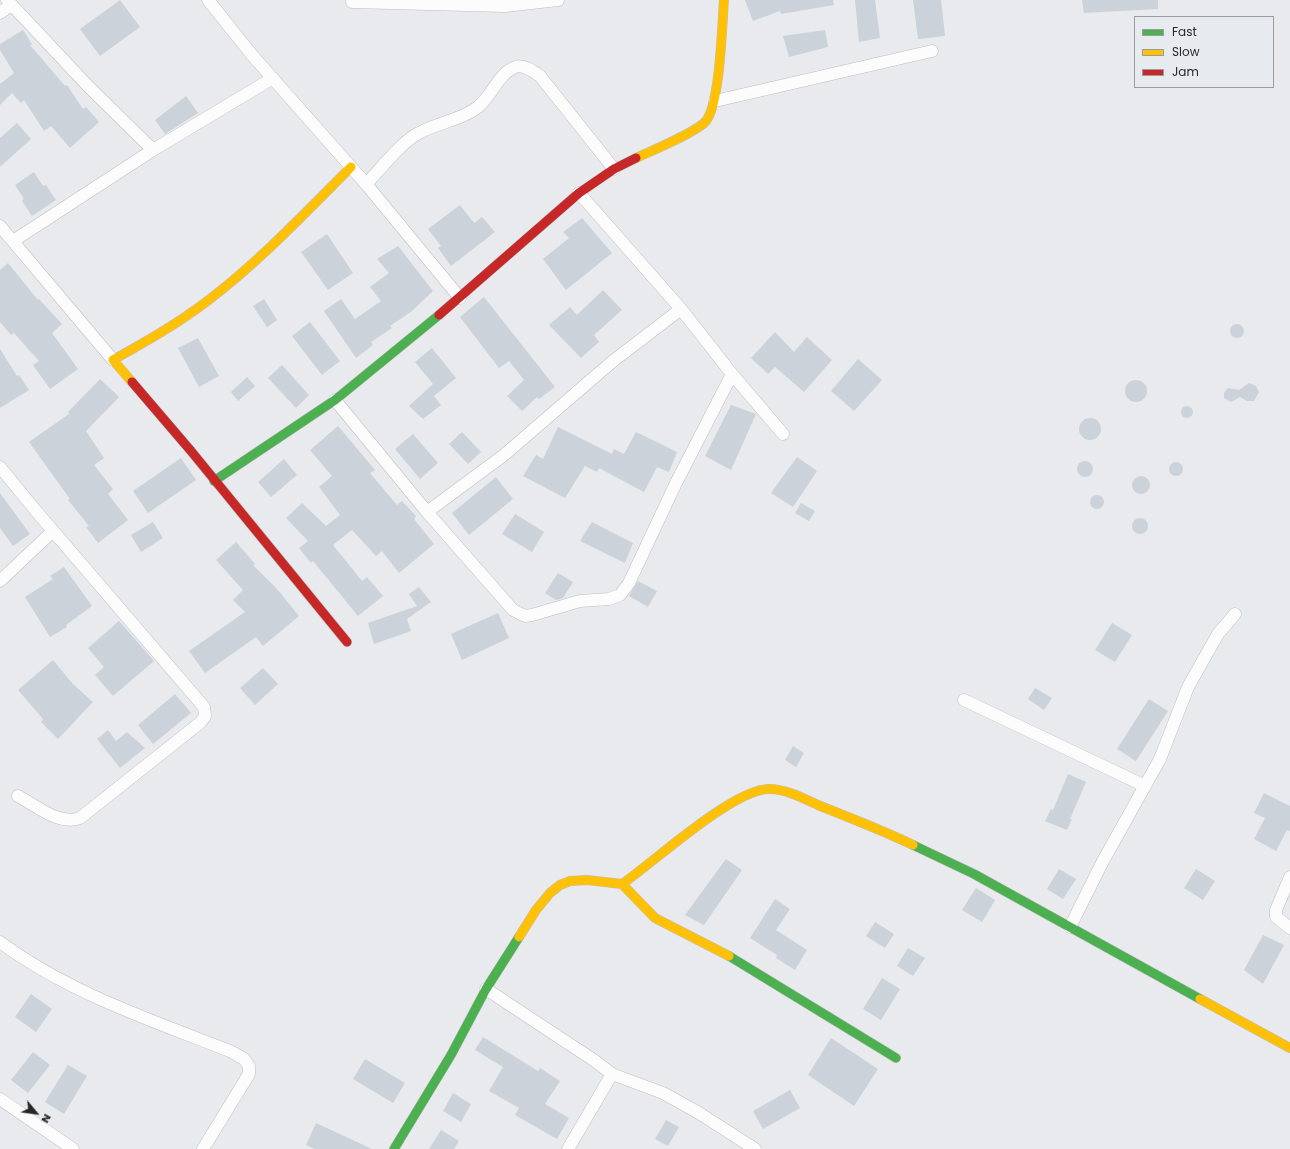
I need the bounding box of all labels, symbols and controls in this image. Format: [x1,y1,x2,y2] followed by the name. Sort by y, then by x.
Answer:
[1134,16,1274,88] legend
[1172,23,1197,40] text: Fast
[1172,43,1200,60] text: Slow
[1172,63,1199,80] text: Jam
[16,1093,56,1133] north arrow
[37,1111,55,1126] text: N

